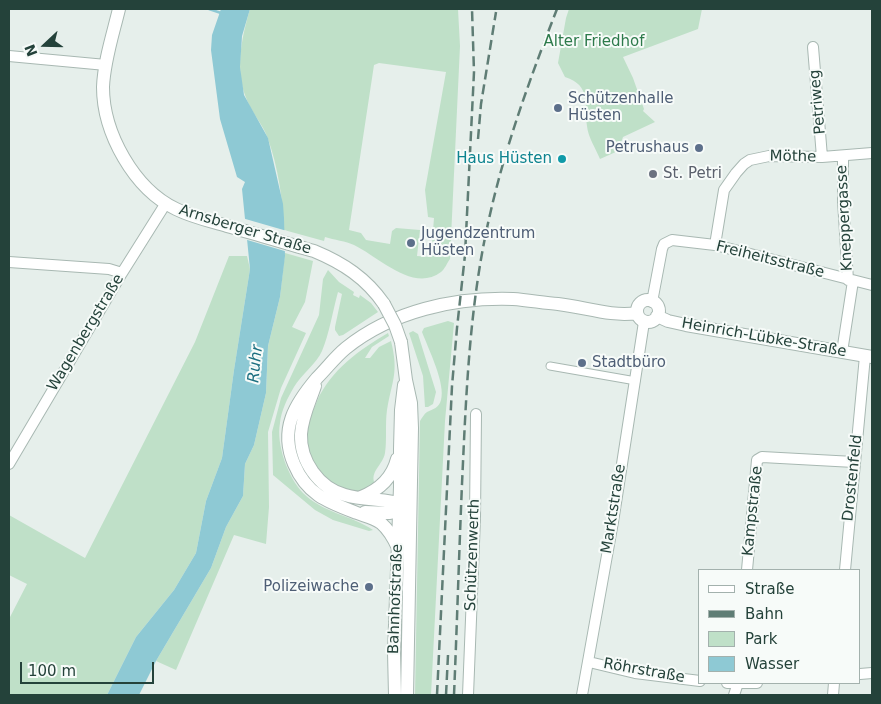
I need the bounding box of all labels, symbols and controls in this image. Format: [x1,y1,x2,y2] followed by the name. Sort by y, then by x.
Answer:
[20,20,70,70] north arrow
[543,33,645,51] park label: Alter Friedhof
[21,42,41,59] text: N
[806,69,830,135] street label: Petriweg
[568,90,674,125] place label: Schützenhalle Hüsten
[552,102,564,114] marker: Schützenhalle Hüsten
[606,139,689,157] place label: Petrushaus
[693,142,705,154] marker: Petrushaus
[769,148,817,166] street label: Möthe
[456,150,552,168] place label: Haus Hüsten
[556,153,568,165] marker: Haus Hüsten
[833,164,857,272] street label: Kneppergasse
[663,165,722,183] place label: St. Petri
[647,168,659,180] marker: St. Petri
[177,201,313,259] street label: Arnsberger Straße
[421,225,535,260] place label: Jugendzentrum Hüsten
[405,237,417,249] marker: Jugendzentrum Hüsten
[714,238,826,282] street label: Freiheitsstraße
[44,271,128,395] street label: Wagenbergstraße
[680,315,848,361] street label: Heinrich-Lübke-Straße
[244,344,268,384] water label: Ruhr
[592,354,666,372] place label: Stadtbüro
[576,357,588,369] marker: Stadtbüro
[839,434,867,522] street label: Drostenfeld
[598,463,630,555] street label: Marktstraße
[739,465,767,557] street label: Kampstraße
[462,499,484,611] street label: Schützenwerth
[385,544,407,654] street label: Bahnhofstraße
[698,569,861,684] legend
[263,578,359,596] place label: Polizeiwache
[745,580,794,598] text: Straße
[363,581,375,593] marker: Polizeiwache
[745,605,784,623] text: Bahn
[745,630,777,648] text: Park
[22,652,156,684] scale bar
[602,655,686,687] street label: Röhrstraße
[745,655,799,673] text: Wasser
[28,662,76,680] text: 100 m

